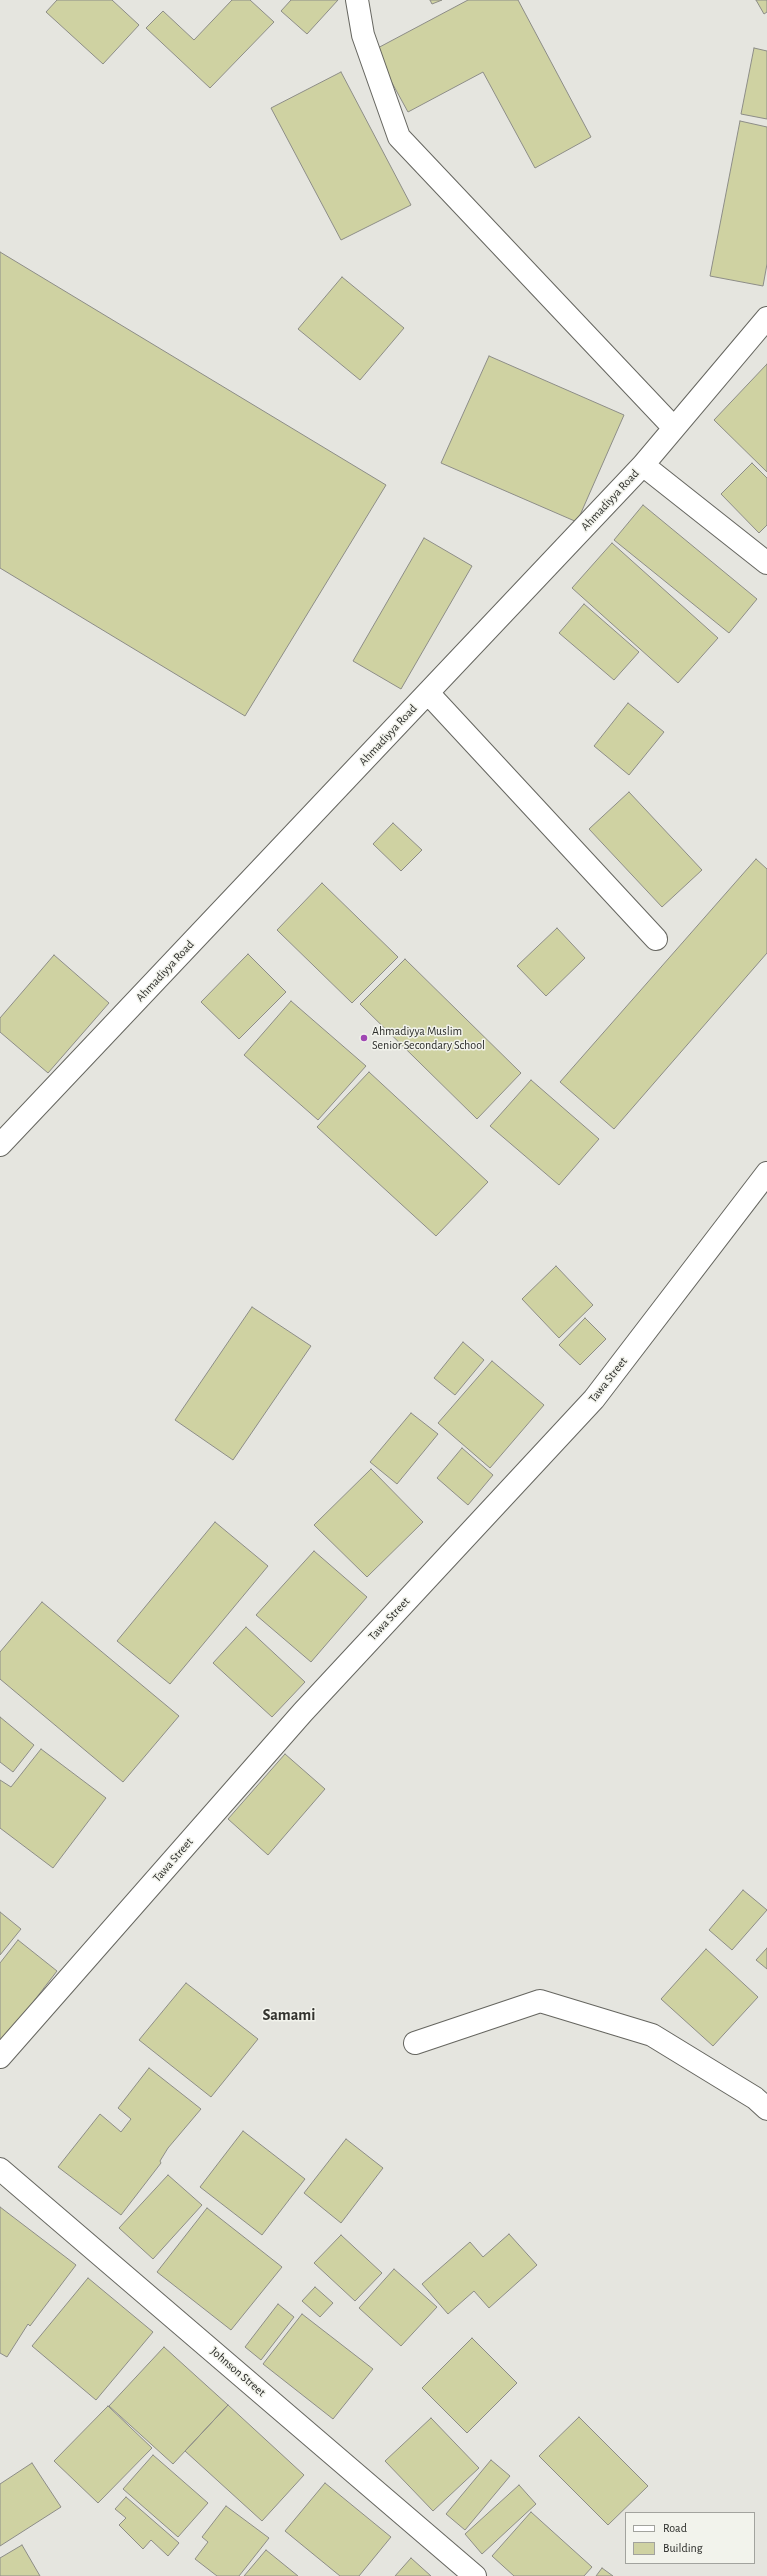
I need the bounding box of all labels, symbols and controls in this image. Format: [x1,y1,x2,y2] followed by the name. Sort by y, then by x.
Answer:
[578,466,642,534] street label: Ahmadiyya Road
[356,701,420,769] street label: Ahmadiyya Road
[133,937,197,1005] street label: Ahmadiyya Road
[372,1024,485,1052] place label: Ahmadiyya Muslim Senior Secondary School
[359,1033,369,1043] marker: Ahmadiyya Muslim Senior Secondary School
[586,1354,630,1406] street label: Tawa Street
[365,1594,413,1644] street label: Tawa Street
[150,1835,196,1885] street label: Tawa Street
[263,2005,315,2025] district label: Samami
[207,2344,269,2400] street label: Johnson Street
[625,2512,755,2564] legend
[663,2522,687,2534] text: Road
[663,2542,703,2554] text: Building

